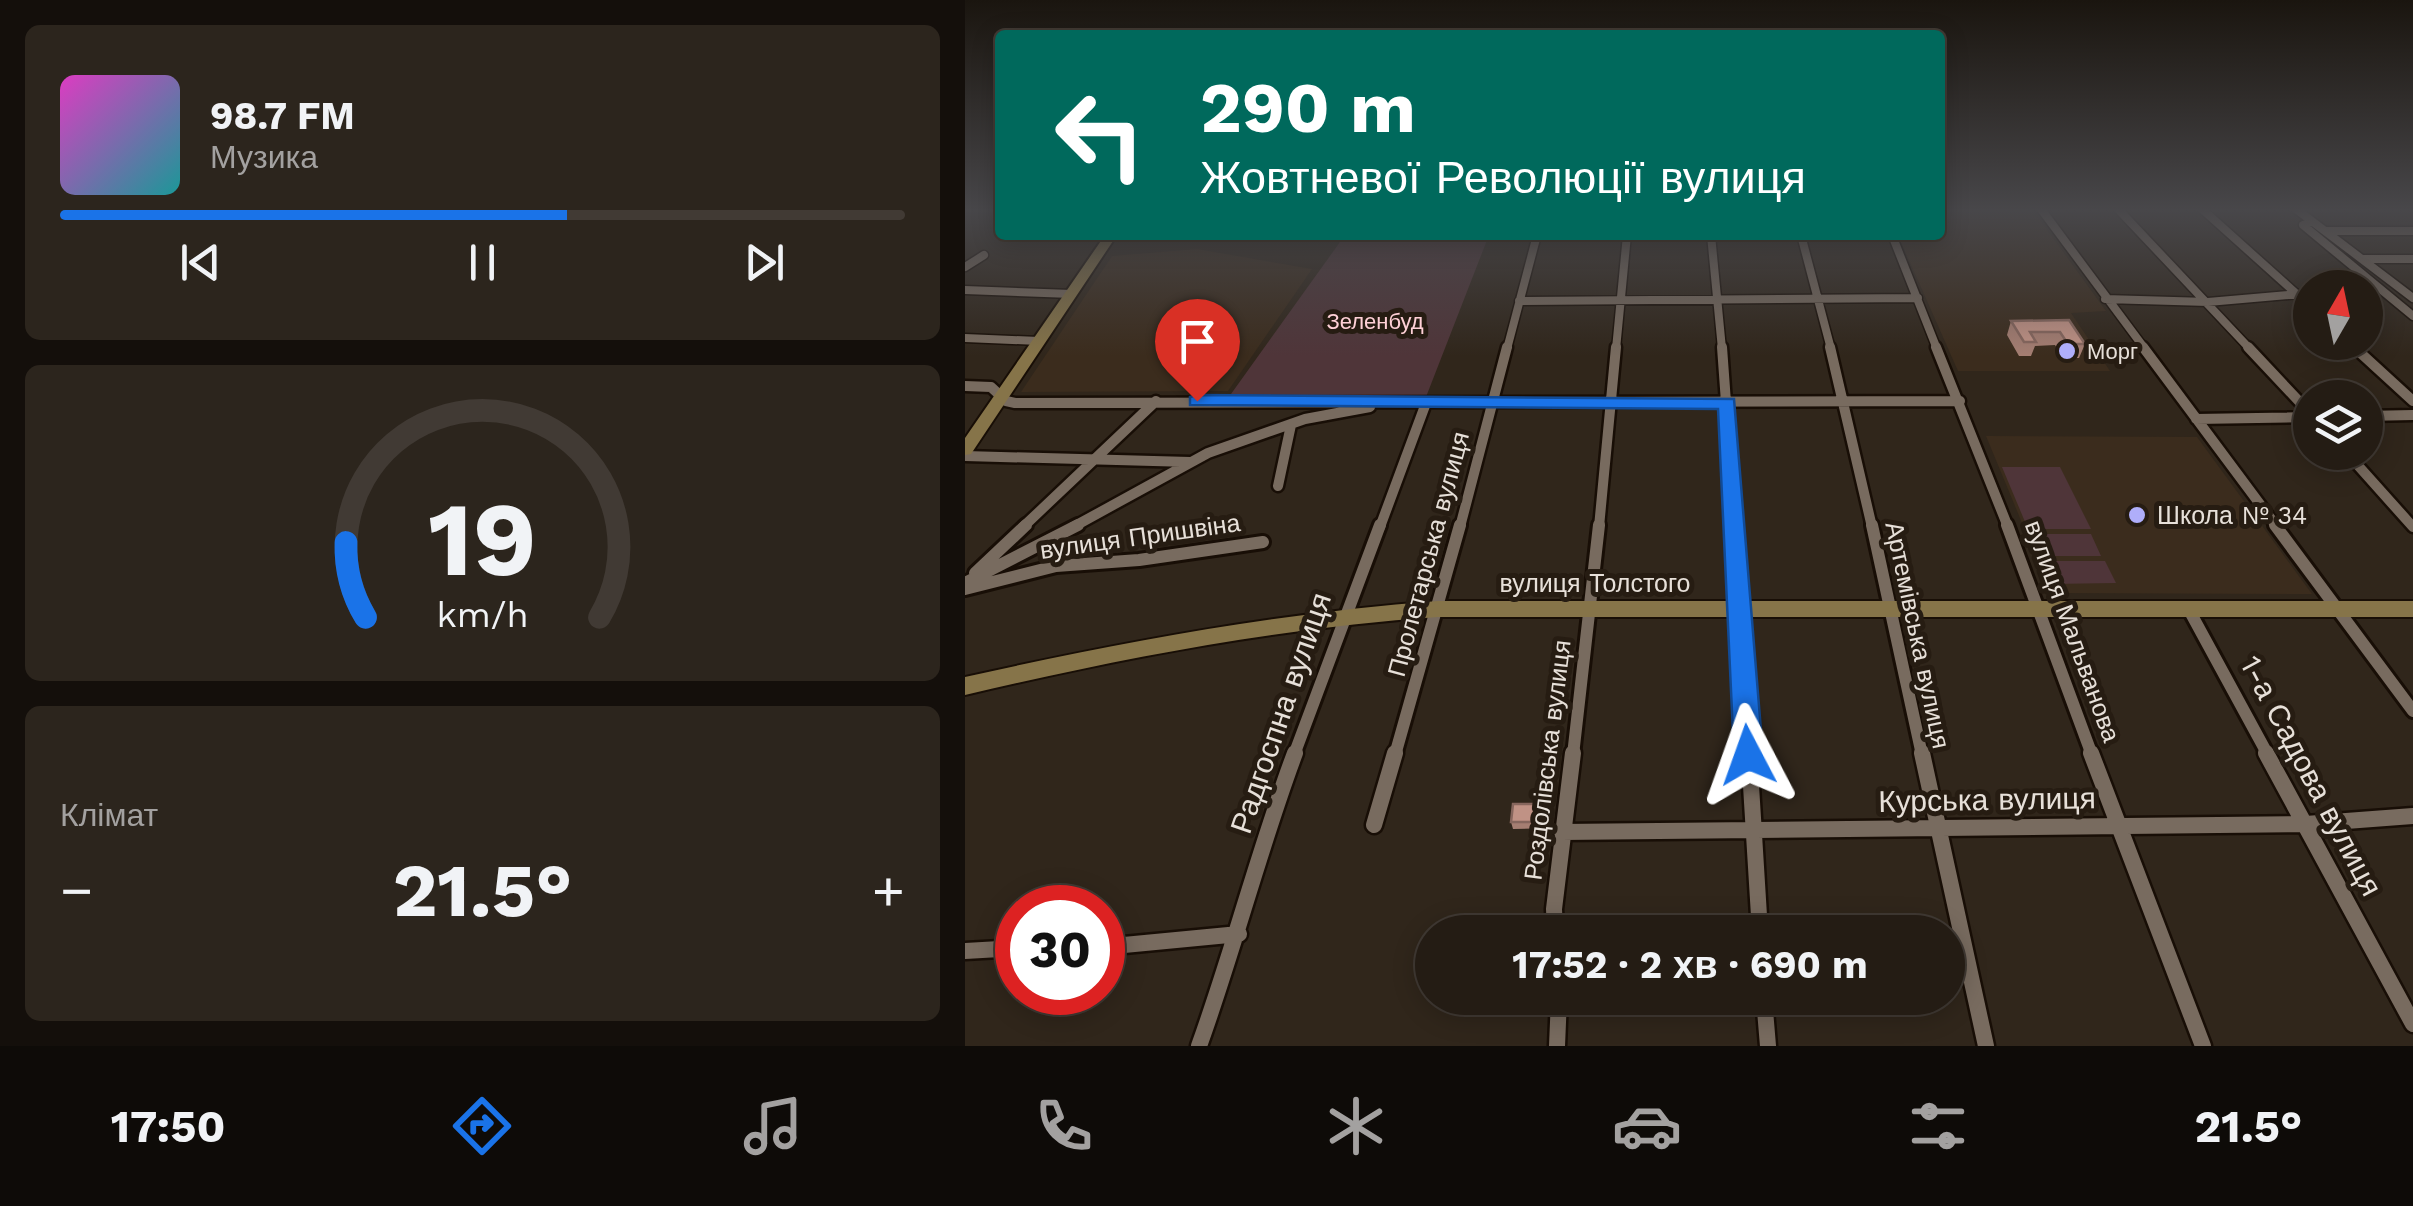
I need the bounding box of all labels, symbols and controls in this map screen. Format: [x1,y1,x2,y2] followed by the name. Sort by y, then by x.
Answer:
[1200,67,1416,149] text: 290 m
[1035,70,1165,200] icon: left
[210,94,355,138] text: 98.7 FM
[210,138,318,176] text: Музика
[1200,151,1806,204] text: Жовтневої Революції вулиця
[173,235,228,290] icon: previous
[455,235,510,290] icon: pause
[737,235,792,290] icon: next
[2293,270,2383,360] north arrow
[2293,270,2383,470] map controls
[1155,299,1240,402] pin
[1326,309,1424,334] park label: Зеленбуд
[1170,314,1225,369] icon: arrive
[2087,339,2138,364] place label: Морг
[2056,340,2078,362] marker: Морг
[2293,380,2383,470] button: layers
[1382,428,1475,680] street label: Пролетарська вулиця
[428,478,537,600] text: 19
[2157,501,2307,530] place label: Школа № 34
[2126,504,2148,526] marker: Школа № 34
[1038,508,1242,565] street label: вулиця Пришвіна
[2019,516,2126,746] street label: вулиця Мальванова
[1879,519,1956,751] street label: Артемівська вулиця
[1500,569,1690,598] street label: вулиця Толстого
[1223,588,1338,838] street label: Радгоспна вулиця
[436,594,529,636] text: km/h
[1518,638,1577,882] street label: Роздолівська вулиця
[2233,650,2389,902] street label: 1-а Садова вулиця
[1696,703,1800,807] position arrow
[1878,780,2096,819] street label: Курська вулиця
[60,796,158,834] text: Клімат
[393,846,572,934] text: 21.5°
[60,858,93,922] text: −
[872,858,905,922] text: +
[995,885,1125,1015] speed limit sign: 30
[1512,943,1868,987] text: 17:52 · 2 хв · 690 m
[447,1091,517,1161] icon: directions
[738,1091,808,1161] icon: music
[1029,1091,1099,1161] icon: phone
[1321,1091,1391,1161] icon: climate
[1612,1091,1682,1161] icon: car
[1903,1091,1973,1161] icon: filters
[111,1100,225,1153] text: 17:50
[2194,1100,2302,1153] text: 21.5°

